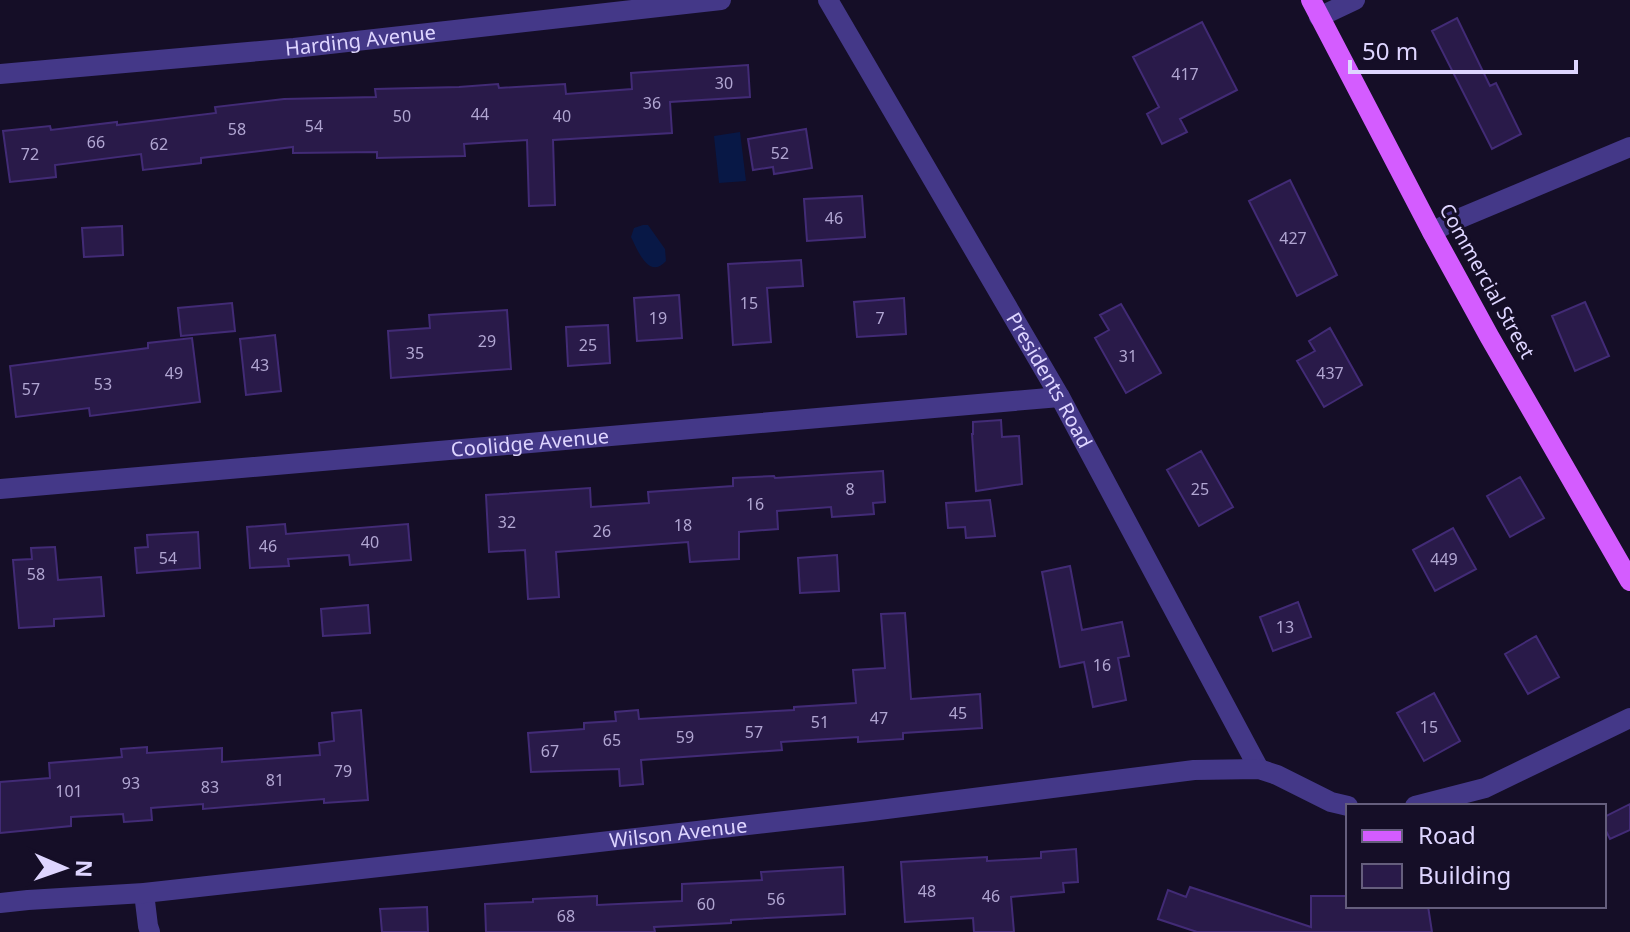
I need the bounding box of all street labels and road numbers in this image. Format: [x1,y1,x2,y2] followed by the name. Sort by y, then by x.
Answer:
[284,18,437,62] street label: Harding Avenue
[1434,198,1541,363] street label: Commercial Street
[1000,307,1099,453] street label: Presidents Road
[450,422,610,463] street label: Coolidge Avenue
[608,811,749,854] street label: Wilson Avenue

